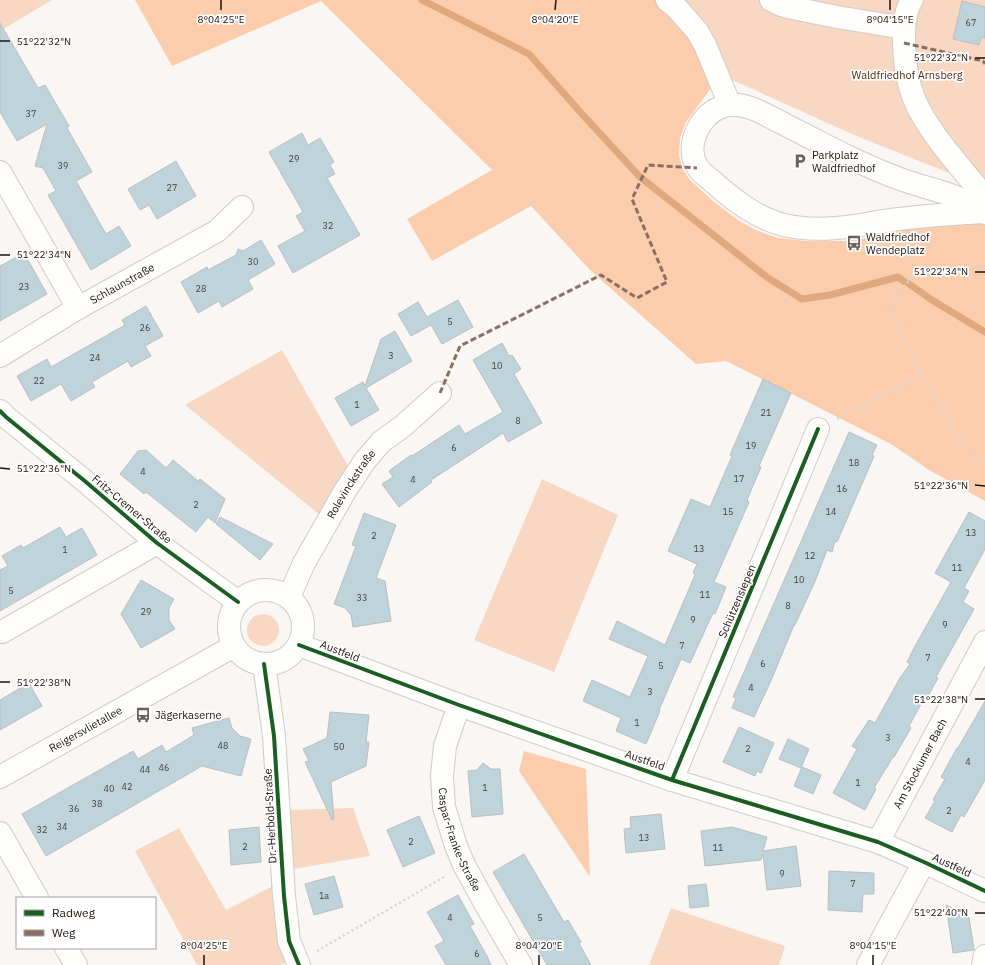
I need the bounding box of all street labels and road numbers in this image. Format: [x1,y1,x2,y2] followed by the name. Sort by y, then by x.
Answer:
[87,260,157,307] street label: Schlaunstraße
[324,447,379,521] street label: Rolevinckstraße
[89,472,175,546] street label: Fritz-Cremer-Straße
[715,562,759,640] street label: Schützensiepen
[318,637,362,665] street label: Austfeld
[46,703,125,755] street label: Reigersvlietallee
[890,716,950,811] street label: Am Stockumer Bach
[623,747,667,773] street label: Austfeld
[261,768,279,864] street label: Dr.-Herbold-Straße
[436,787,484,894] street label: Caspar-Franke-Straße
[930,850,974,880] street label: Austfeld

